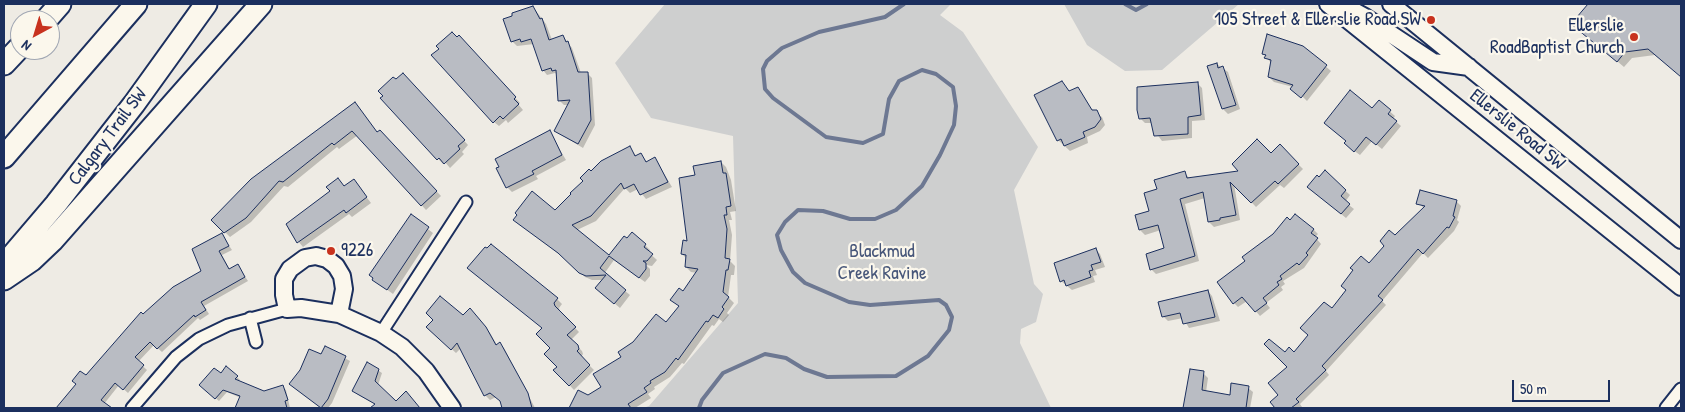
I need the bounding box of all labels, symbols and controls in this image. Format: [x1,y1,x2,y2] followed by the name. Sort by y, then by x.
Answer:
[1214,9,1421,31] place label: 105 Street & Ellerslie Road SW
[10,10,60,60] north arrow
[1425,14,1437,26] marker: 105 Street & Ellerslie Road SW
[1490,15,1624,59] place label: Ellerslie RoadBaptist Church
[1628,31,1640,43] marker: Ellerslie RoadBaptist Church
[17,37,35,56] text: N
[64,84,152,190] street label: Calgary Trail SW
[1465,85,1569,175] street label: Ellerslie Road SW
[341,240,373,262] place label: 9226
[837,241,927,285] park label: Blackmud Creek Ravine
[325,245,337,257] marker: 9226
[1515,370,1612,402] scale bar
[1520,378,1547,399] text: 50 m

